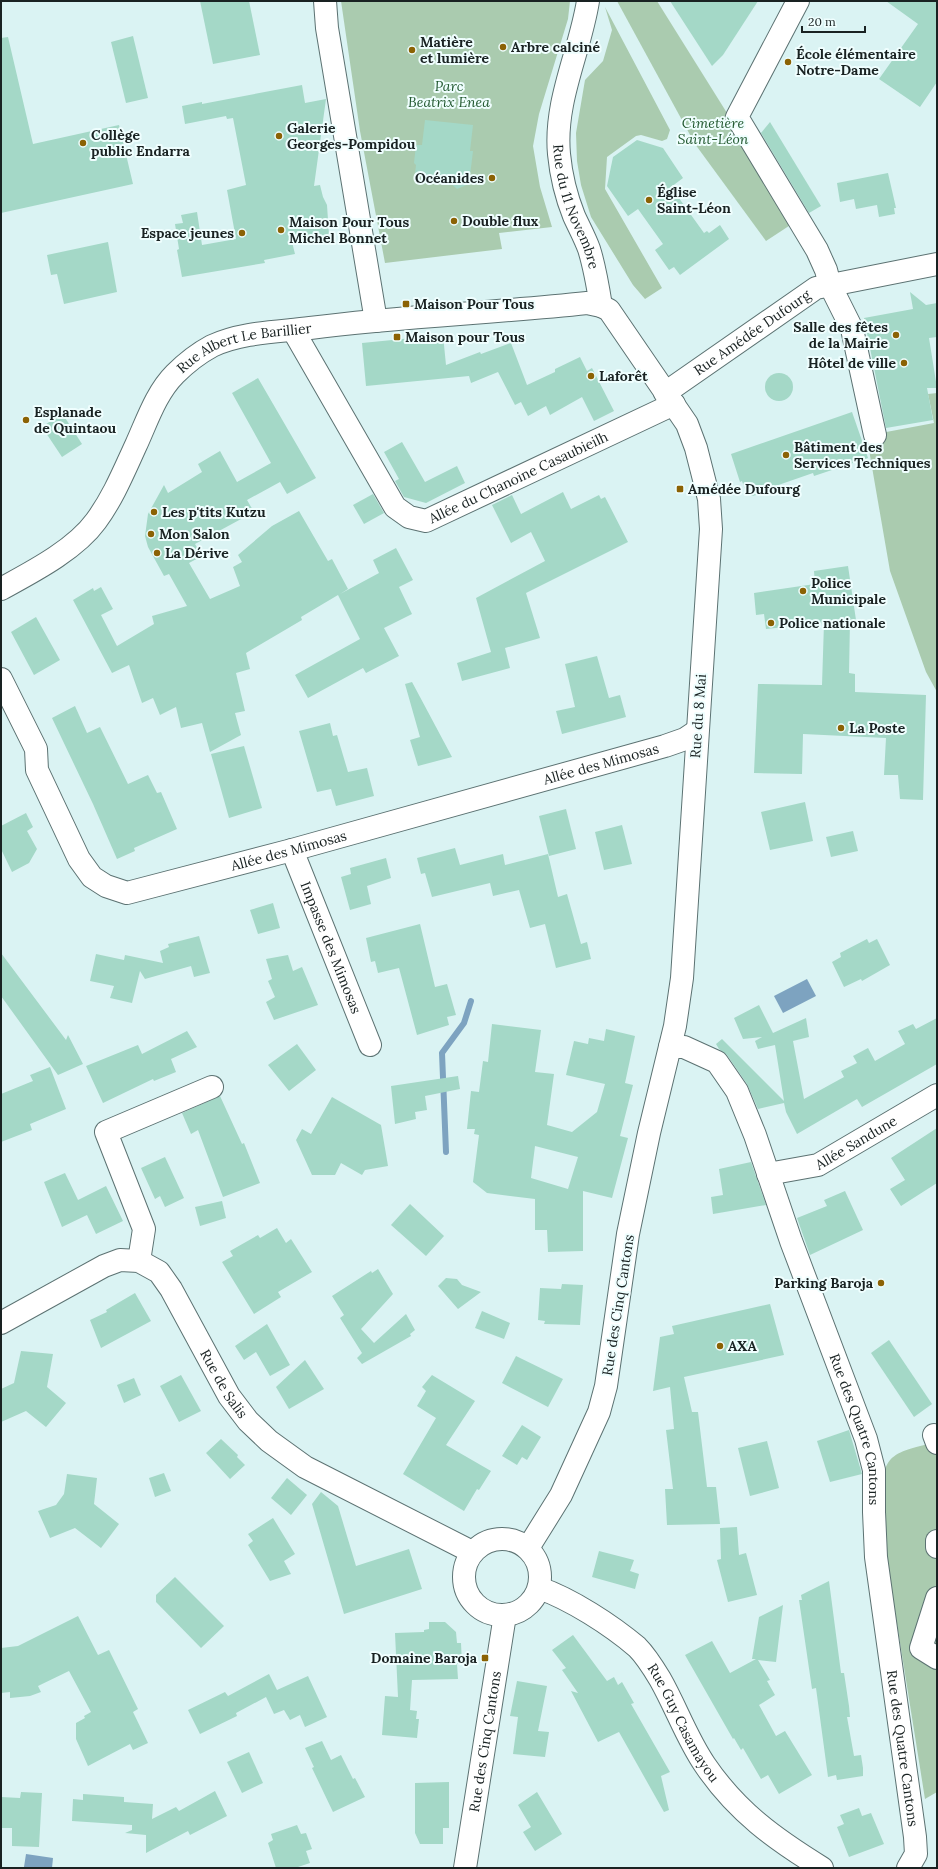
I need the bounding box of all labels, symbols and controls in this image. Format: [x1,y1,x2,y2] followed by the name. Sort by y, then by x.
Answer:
[802,8,865,34] scale bar
[808,14,836,29] text: 20 m
[420,33,490,67] place label: Matière et lumière
[511,38,600,56] place label: Arbre calciné
[498,42,508,52] marker: Arbre calciné
[407,45,417,55] marker: Matière et lumière
[796,45,916,79] place label: École élémentaire Notre-Dame
[783,57,793,67] marker: École élémentaire Notre-Dame
[408,77,490,111] park label: Parc Beatrix Enea
[678,114,749,148] park label: Cimetière Saint-Léon
[287,119,416,153] place label: Galerie Georges-Pompidou
[91,126,191,160] place label: Collège public Endarra
[274,131,284,141] marker: Galerie Georges-Pompidou
[78,138,88,148] marker: Collège public Endarra
[549,144,603,271] street label: Rue du 11 Novembre
[415,169,484,187] place label: Océanides
[487,173,497,183] marker: Océanides
[657,183,731,217] place label: Église Saint-Léon
[644,195,654,205] marker: Église Saint-Léon
[462,212,539,230] place label: Double flux
[289,213,409,247] place label: Maison Pour Tous Michel Bonnet
[449,216,459,226] marker: Double flux
[141,224,234,242] place label: Espace jeunes
[276,225,286,235] marker: Maison Pour Tous Michel Bonnet
[237,228,247,238] marker: Espace jeunes
[690,285,814,379] street label: Rue Amédée Dufourg
[414,295,534,313] place label: Maison Pour Tous
[401,299,411,309] marker: Maison Pour Tous
[793,318,888,352] place label: Salle des fêtes de la Mairie
[173,319,313,377] street label: Rue Albert Le Barillier
[405,328,525,346] place label: Maison pour Tous
[891,330,901,340] marker: Salle des fêtes de la Mairie
[392,332,402,342] marker: Maison pour Tous
[808,354,896,372] place label: Hôtel de ville
[899,358,909,368] marker: Hôtel de ville
[599,367,648,385] place label: Laforêt
[586,371,596,381] marker: Laforêt
[34,403,116,437] place label: Esplanade de Quintaou
[21,415,31,425] marker: Esplanade de Quintaou
[425,427,611,528] street label: Allée du Chanoine Casaubieilh
[794,438,931,472] place label: Bâtiment des Services Techniques
[781,450,791,460] marker: Bâtiment des Services Techniques
[688,480,801,498] place label: Amédée Dufourg
[675,484,685,494] marker: Amédée Dufourg
[162,503,266,521] place label: Les p'tits Kutzu
[149,507,159,517] marker: Les p'tits Kutzu
[159,525,230,543] place label: Mon Salon
[146,529,156,539] marker: Mon Salon
[165,544,229,562] place label: La Dérive
[152,548,162,558] marker: La Dérive
[811,574,886,608] place label: Police Municipale
[798,586,808,596] marker: Police Municipale
[779,614,886,632] place label: Police nationale
[766,618,776,628] marker: Police nationale
[686,673,710,759] street label: Rue du 8 Mai
[849,719,906,737] place label: La Poste
[836,723,846,733] marker: La Poste
[540,739,661,789] street label: Allée des Mimosas
[228,826,349,875] street label: Allée des Mimosas
[296,879,366,1016] street label: Impasse des Mimosas
[811,1111,901,1174] street label: Allée Sandune
[598,1233,638,1377] street label: Rue des Cinq Cantons
[774,1274,874,1292] place label: Parking Baroja
[876,1278,886,1288] marker: Parking Baroja
[728,1337,757,1355] place label: AXA
[715,1341,725,1351] marker: AXA
[196,1346,252,1422] street label: Rue de Salis
[825,1351,883,1505] street label: Rue des Quatre Cantons
[371,1649,478,1667] place label: Domaine Baroja
[480,1653,490,1663] marker: Domaine Baroja
[644,1660,723,1786] street label: Rue Guy Casamayou
[883,1669,922,1828] street label: Rue des Quatre Cantons
[465,1670,505,1813] street label: Rue des Cinq Cantons

